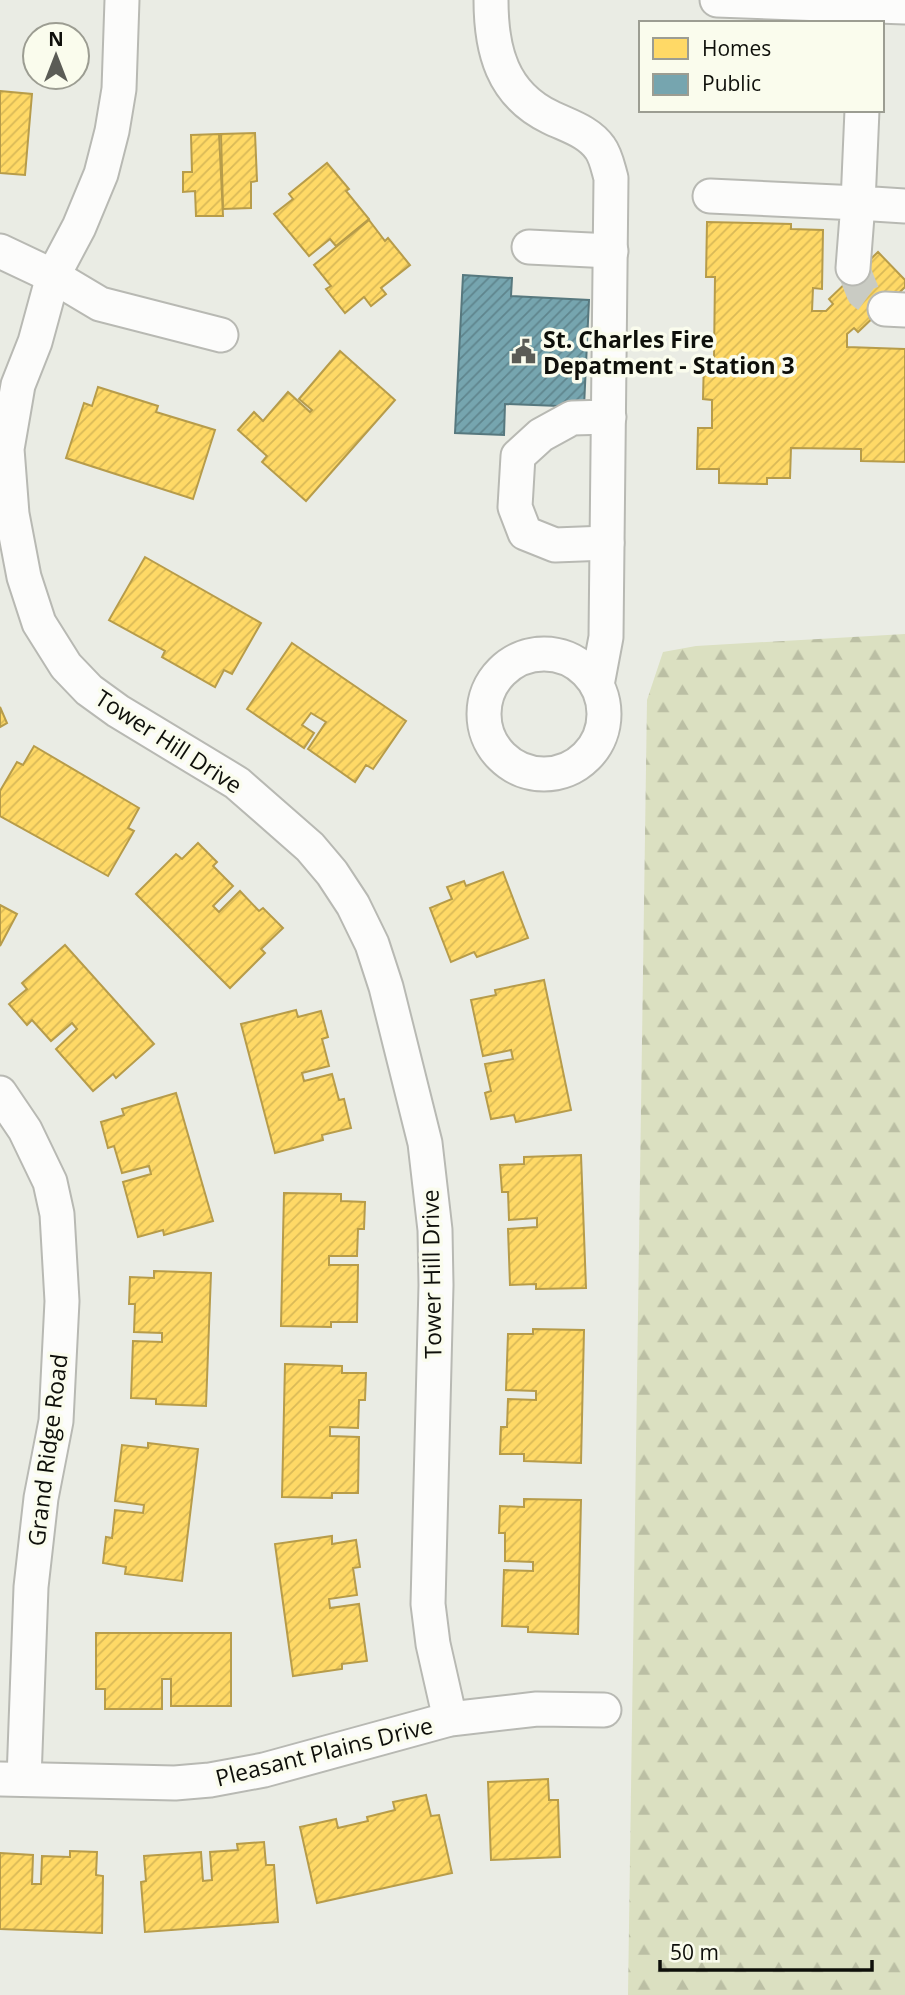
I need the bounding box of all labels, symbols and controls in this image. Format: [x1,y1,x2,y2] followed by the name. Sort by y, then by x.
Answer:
[21,21,91,91] north arrow
[639,21,884,112] legend
[48,26,64,52] text: N
[702,34,771,62] text: Homes
[702,69,761,97] text: Public
[543,323,795,381] place label: St. Charles Fire Depatment - Station 3
[509,338,537,366] public building icon: St. Charles Fire Depatment - Station 3
[89,681,249,801] street label: Tower Hill Drive
[414,1189,448,1359] street label: Tower Hill Drive
[19,1352,75,1548] street label: Grand Ridge Road
[212,1709,436,1793] street label: Pleasant Plains Drive
[660,1928,872,1972] scale bar
[670,1938,719,1966] text: 50 m

